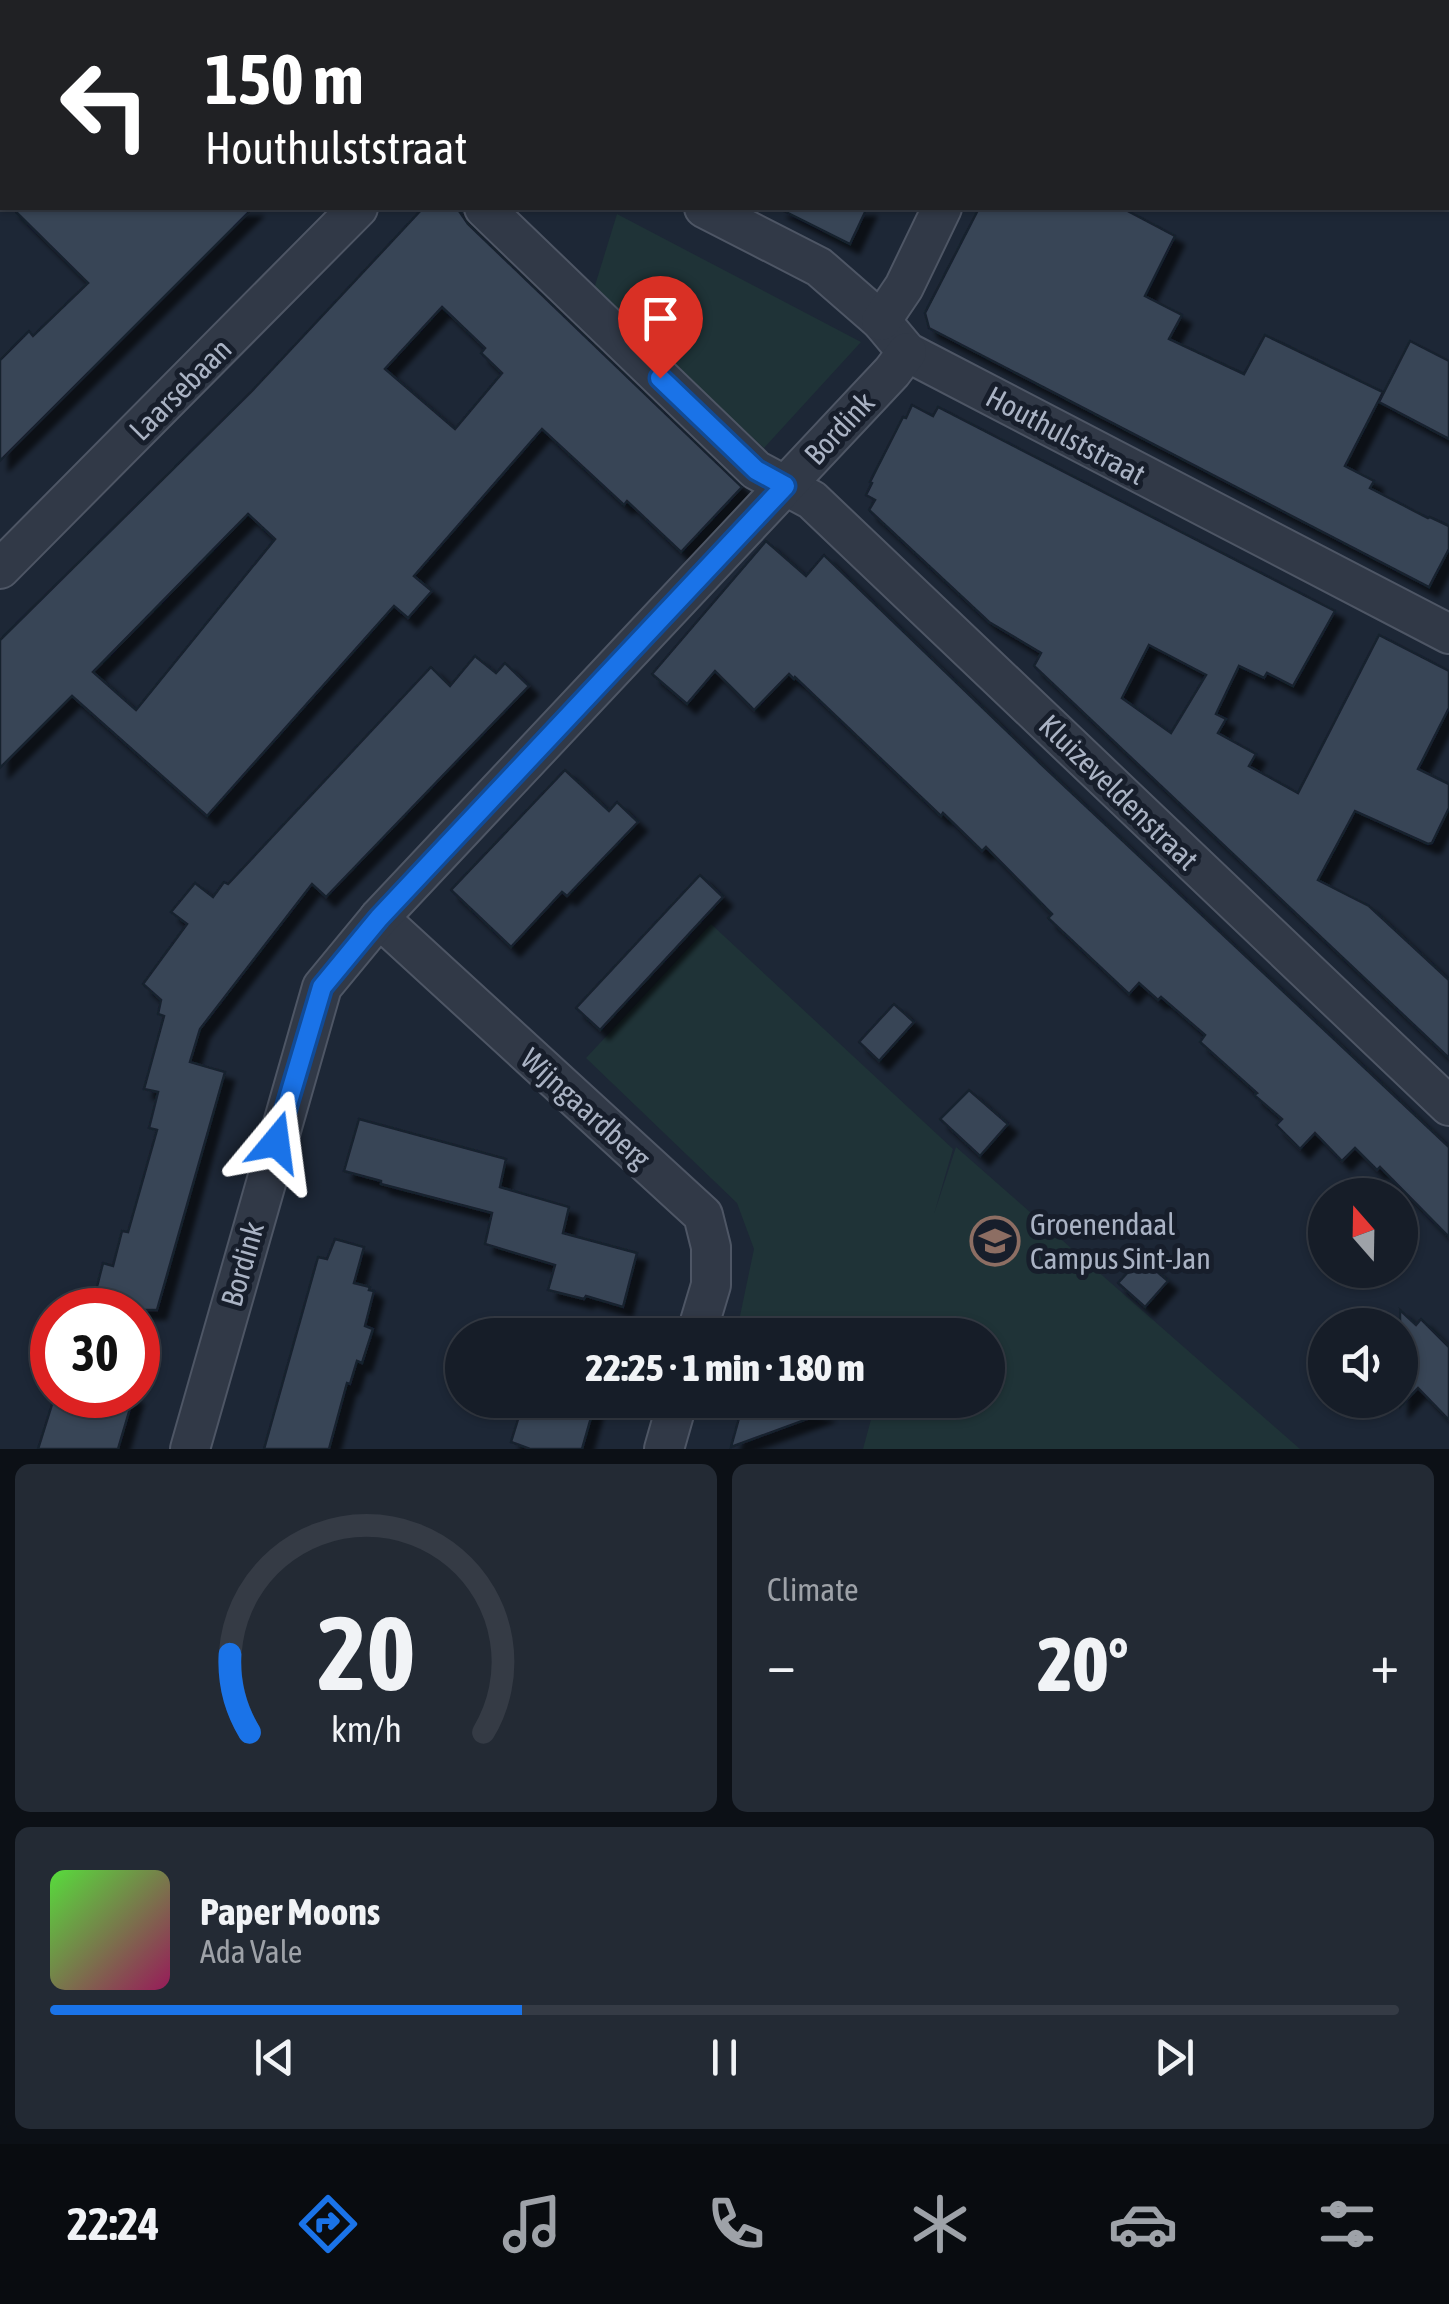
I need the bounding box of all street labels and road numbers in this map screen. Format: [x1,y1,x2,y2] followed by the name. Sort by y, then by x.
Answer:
[122,331,238,447] street label: Laarsebaan
[981,379,1151,491] street label: Houthulststraat
[797,385,881,471] street label: Bordink
[1033,708,1205,876] street label: Kluizeveldenstraat
[514,1041,658,1175] street label: Wijngaardberg
[214,1218,270,1310] street label: Bordink

